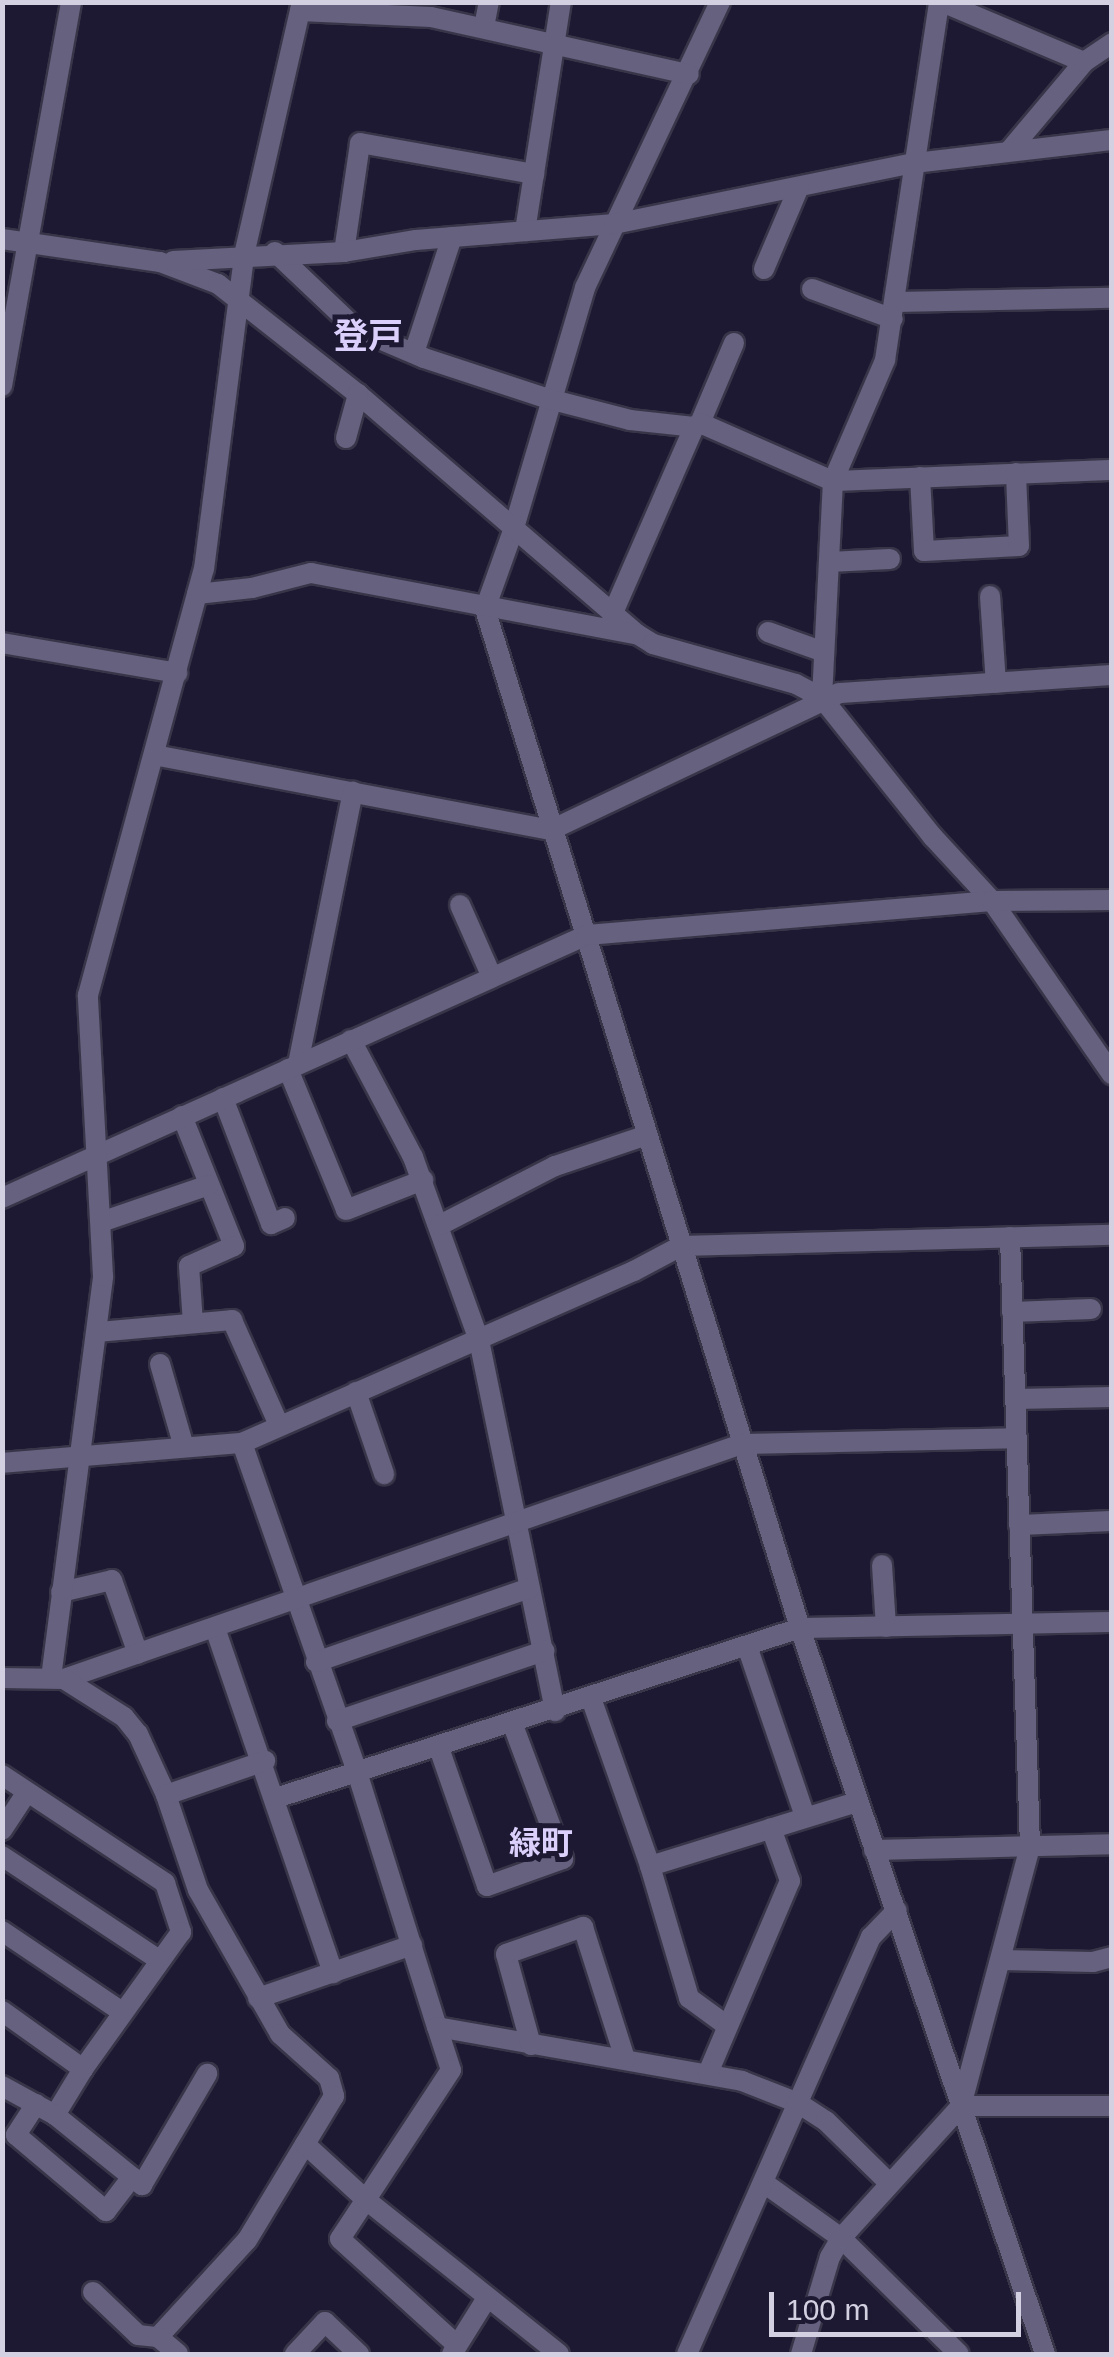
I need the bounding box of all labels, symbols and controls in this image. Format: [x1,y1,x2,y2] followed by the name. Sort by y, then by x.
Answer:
[333,315,403,357] district label: 登戸
[509,1824,573,1862] district label: 緑町
[774,2272,1026,2334] scale bar
[786,2293,869,2326] text: 100 m

